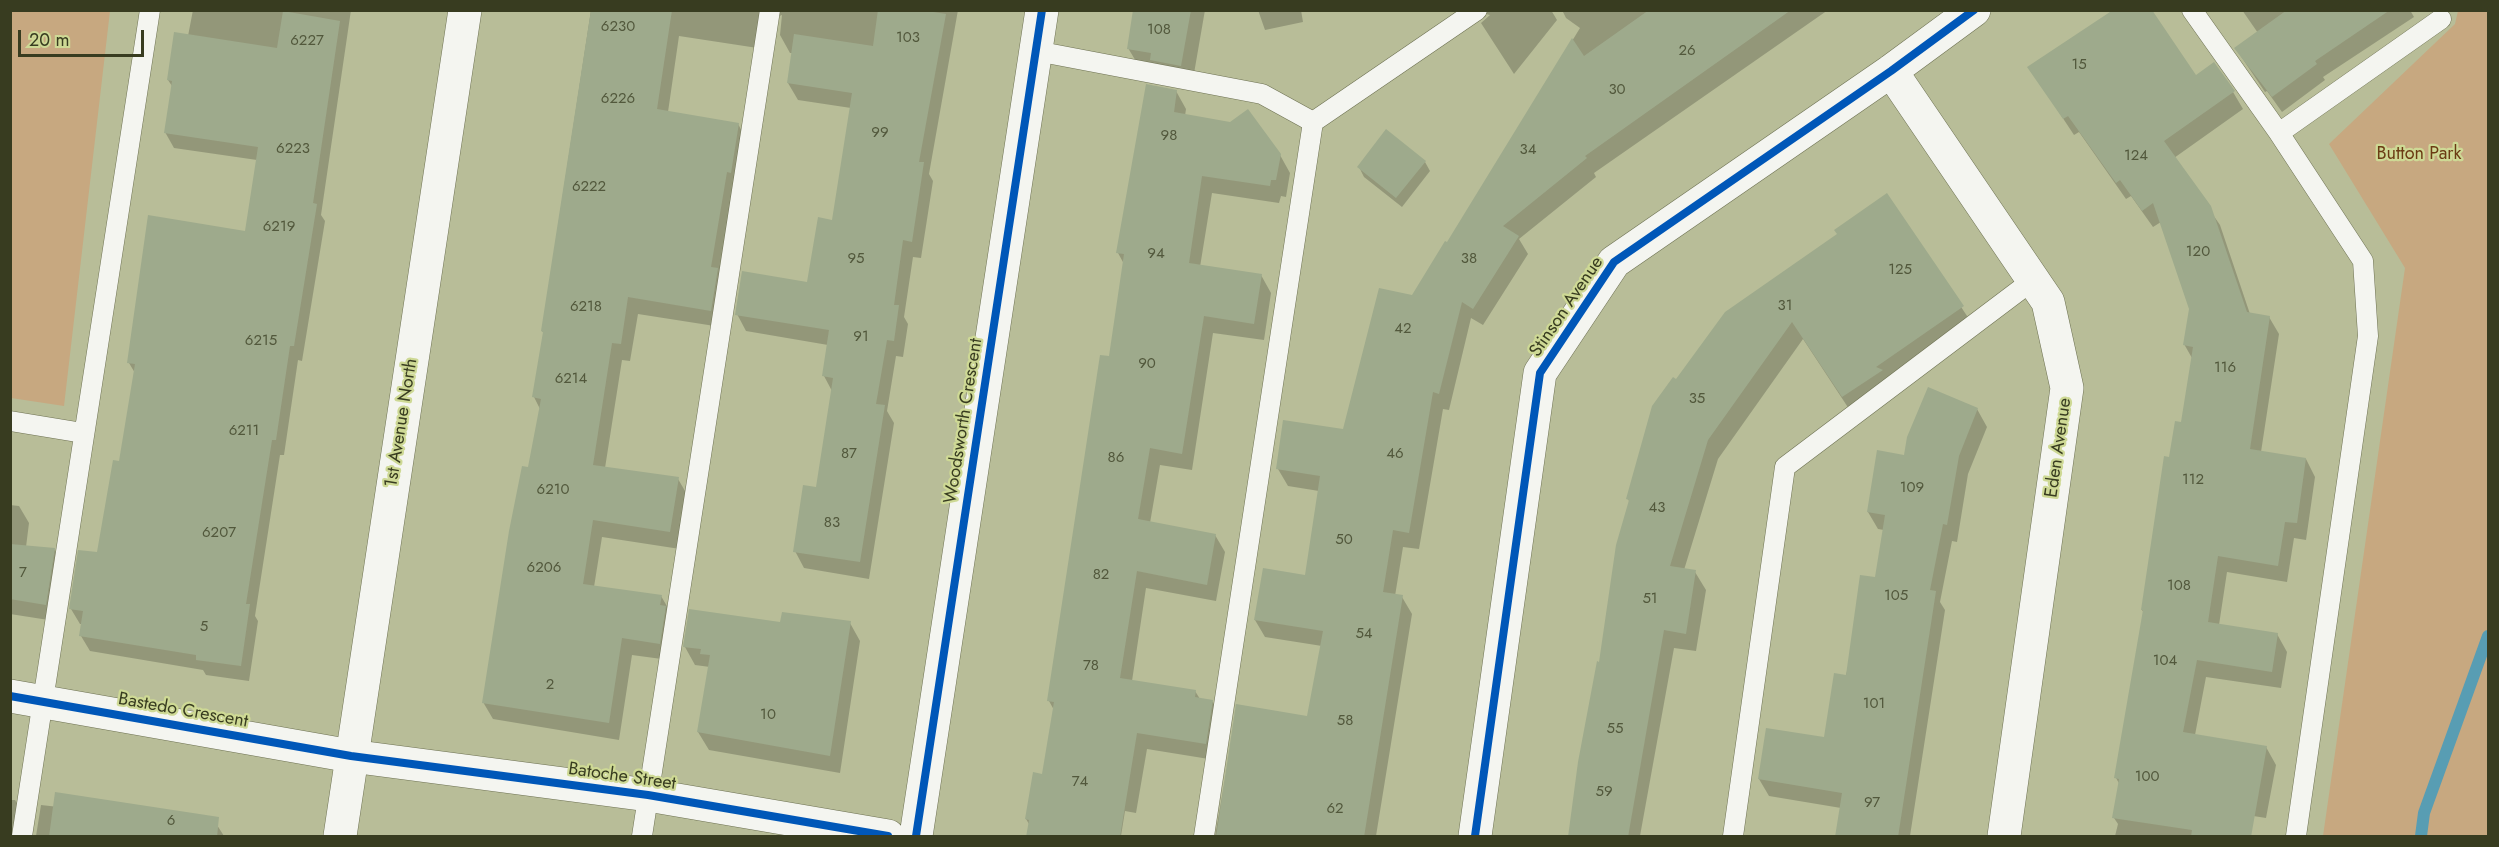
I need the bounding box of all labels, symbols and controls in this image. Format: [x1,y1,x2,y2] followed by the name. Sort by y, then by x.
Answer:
[21,18,147,56] scale bar
[601,18,635,36] house number: 6230
[1147,21,1171,39] house number: 108
[29,27,69,53] text: 20 m
[896,29,920,47] house number: 103
[290,32,324,50] house number: 6227
[1678,42,1696,60] house number: 26
[2071,56,2087,74] house number: 15
[1608,81,1626,99] house number: 30
[601,90,635,108] house number: 6226
[871,124,889,142] house number: 99
[1161,127,1177,145] house number: 98
[276,140,310,158] house number: 6223
[1520,141,1536,159] house number: 34
[2377,144,2461,166] park label: Button Park
[2124,147,2148,165] house number: 124
[572,178,606,196] house number: 6222
[263,218,295,236] house number: 6219
[2186,243,2210,261] house number: 120
[1147,245,1165,263] house number: 94
[847,250,865,268] house number: 95
[1461,250,1477,268] house number: 38
[1526,253,1608,361] street label: Stinson Avenue
[1888,261,1912,279] house number: 125
[1778,297,1792,315] house number: 31
[570,298,602,316] house number: 6218
[1394,320,1412,338] house number: 42
[853,328,869,346] house number: 91
[245,332,277,350] house number: 6215
[940,337,988,505] street label: Woodsworth Crescent
[1138,355,1156,373] house number: 90
[381,357,423,489] street label: 1st Avenue North
[2214,359,2236,377] house number: 116
[555,370,587,388] house number: 6214
[1689,390,1705,408] house number: 35
[2041,397,2077,499] street label: Eden Avenue
[229,422,259,440] house number: 6211
[841,445,857,463] house number: 87
[1386,445,1404,463] house number: 46
[1108,449,1124,467] house number: 86
[2182,471,2204,489] house number: 112
[1900,479,1924,497] house number: 109
[537,481,569,499] house number: 6210
[1649,499,1665,517] house number: 43
[824,514,840,532] house number: 83
[202,524,236,542] house number: 6207
[1335,531,1353,549] house number: 50
[527,559,561,577] house number: 6206
[19,564,27,582] house number: 7
[1093,566,1109,584] house number: 82
[2167,577,2191,595] house number: 108
[1884,587,1908,605] house number: 105
[1642,590,1658,608] house number: 51
[200,618,208,636] house number: 5
[1355,625,1373,643] house number: 54
[2153,652,2177,670] house number: 104
[1083,657,1099,675] house number: 78
[546,676,554,694] house number: 2
[116,689,250,733] street label: Bastedo Crescent
[1863,695,1885,713] house number: 101
[760,706,776,724] house number: 10
[1337,712,1353,730] house number: 58
[1607,720,1623,738] house number: 55
[567,759,677,795] street label: Batoche Street
[2135,768,2159,786] house number: 100
[1072,773,1088,791] house number: 74
[1595,783,1613,801] house number: 59
[1864,794,1880,812] house number: 97
[1326,800,1344,818] house number: 62
[167,812,175,830] house number: 6

